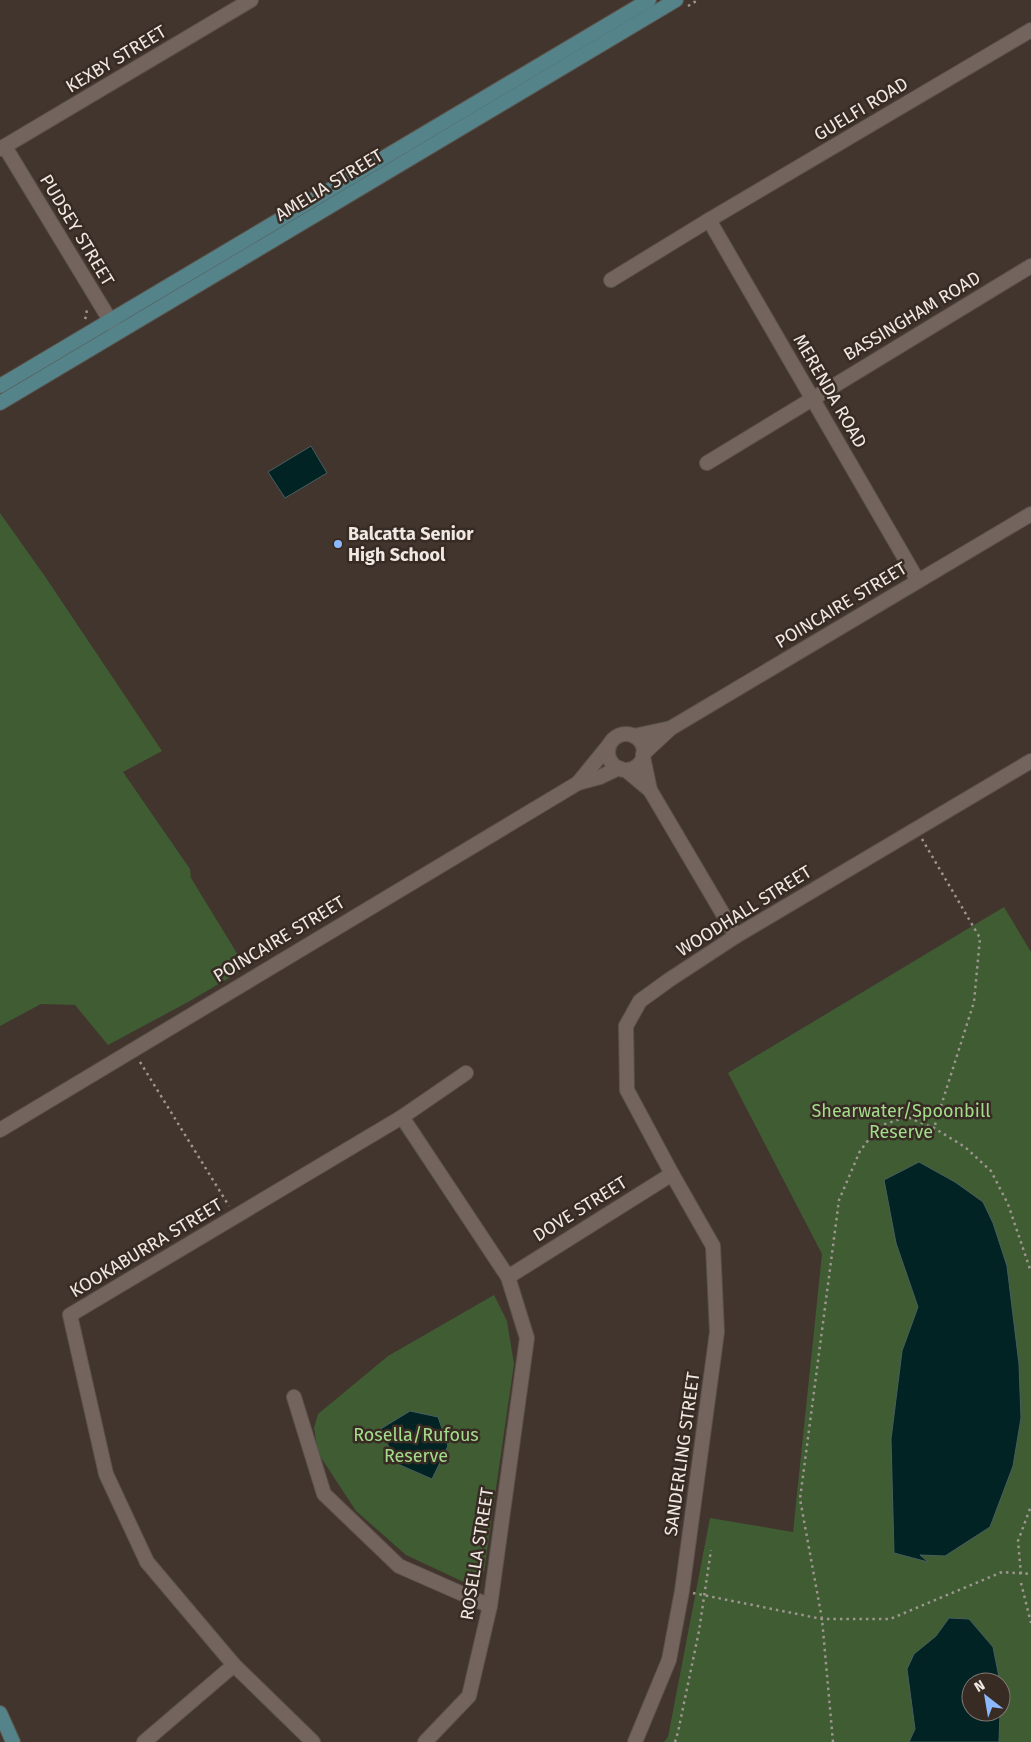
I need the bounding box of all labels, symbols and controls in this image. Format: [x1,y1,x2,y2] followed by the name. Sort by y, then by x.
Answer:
[62,20,171,98] street label: KEXBY STREET
[810,72,912,146] street label: GUELFI ROAD
[271,144,387,226] street label: AMELIA STREET
[35,170,119,290] street label: PUDSEY STREET
[840,266,984,366] street label: BASSINGHAM ROAD
[789,330,871,452] street label: MERENDA ROAD
[348,523,474,566] place label: Balcatta Senior High School
[332,538,344,550] marker: Balcatta Senior High School
[771,557,911,653] street label: POINCAIRE STREET
[673,860,816,961] street label: WOODHALL STREET
[209,891,349,987] street label: POINCAIRE STREET
[812,1100,990,1143] park label: Shearwater/Spoonbill Reserve
[529,1171,632,1247] street label: DOVE STREET
[66,1193,227,1302] street label: KOOKABURRA STREET
[660,1370,704,1537] street label: SANDERLING STREET
[353,1424,479,1467] park label: Rosella/Rufous Reserve
[456,1486,498,1622] street label: ROSELLA STREET
[961,1672,1011,1722] north arrow
[971,1677,988,1696] text: N

